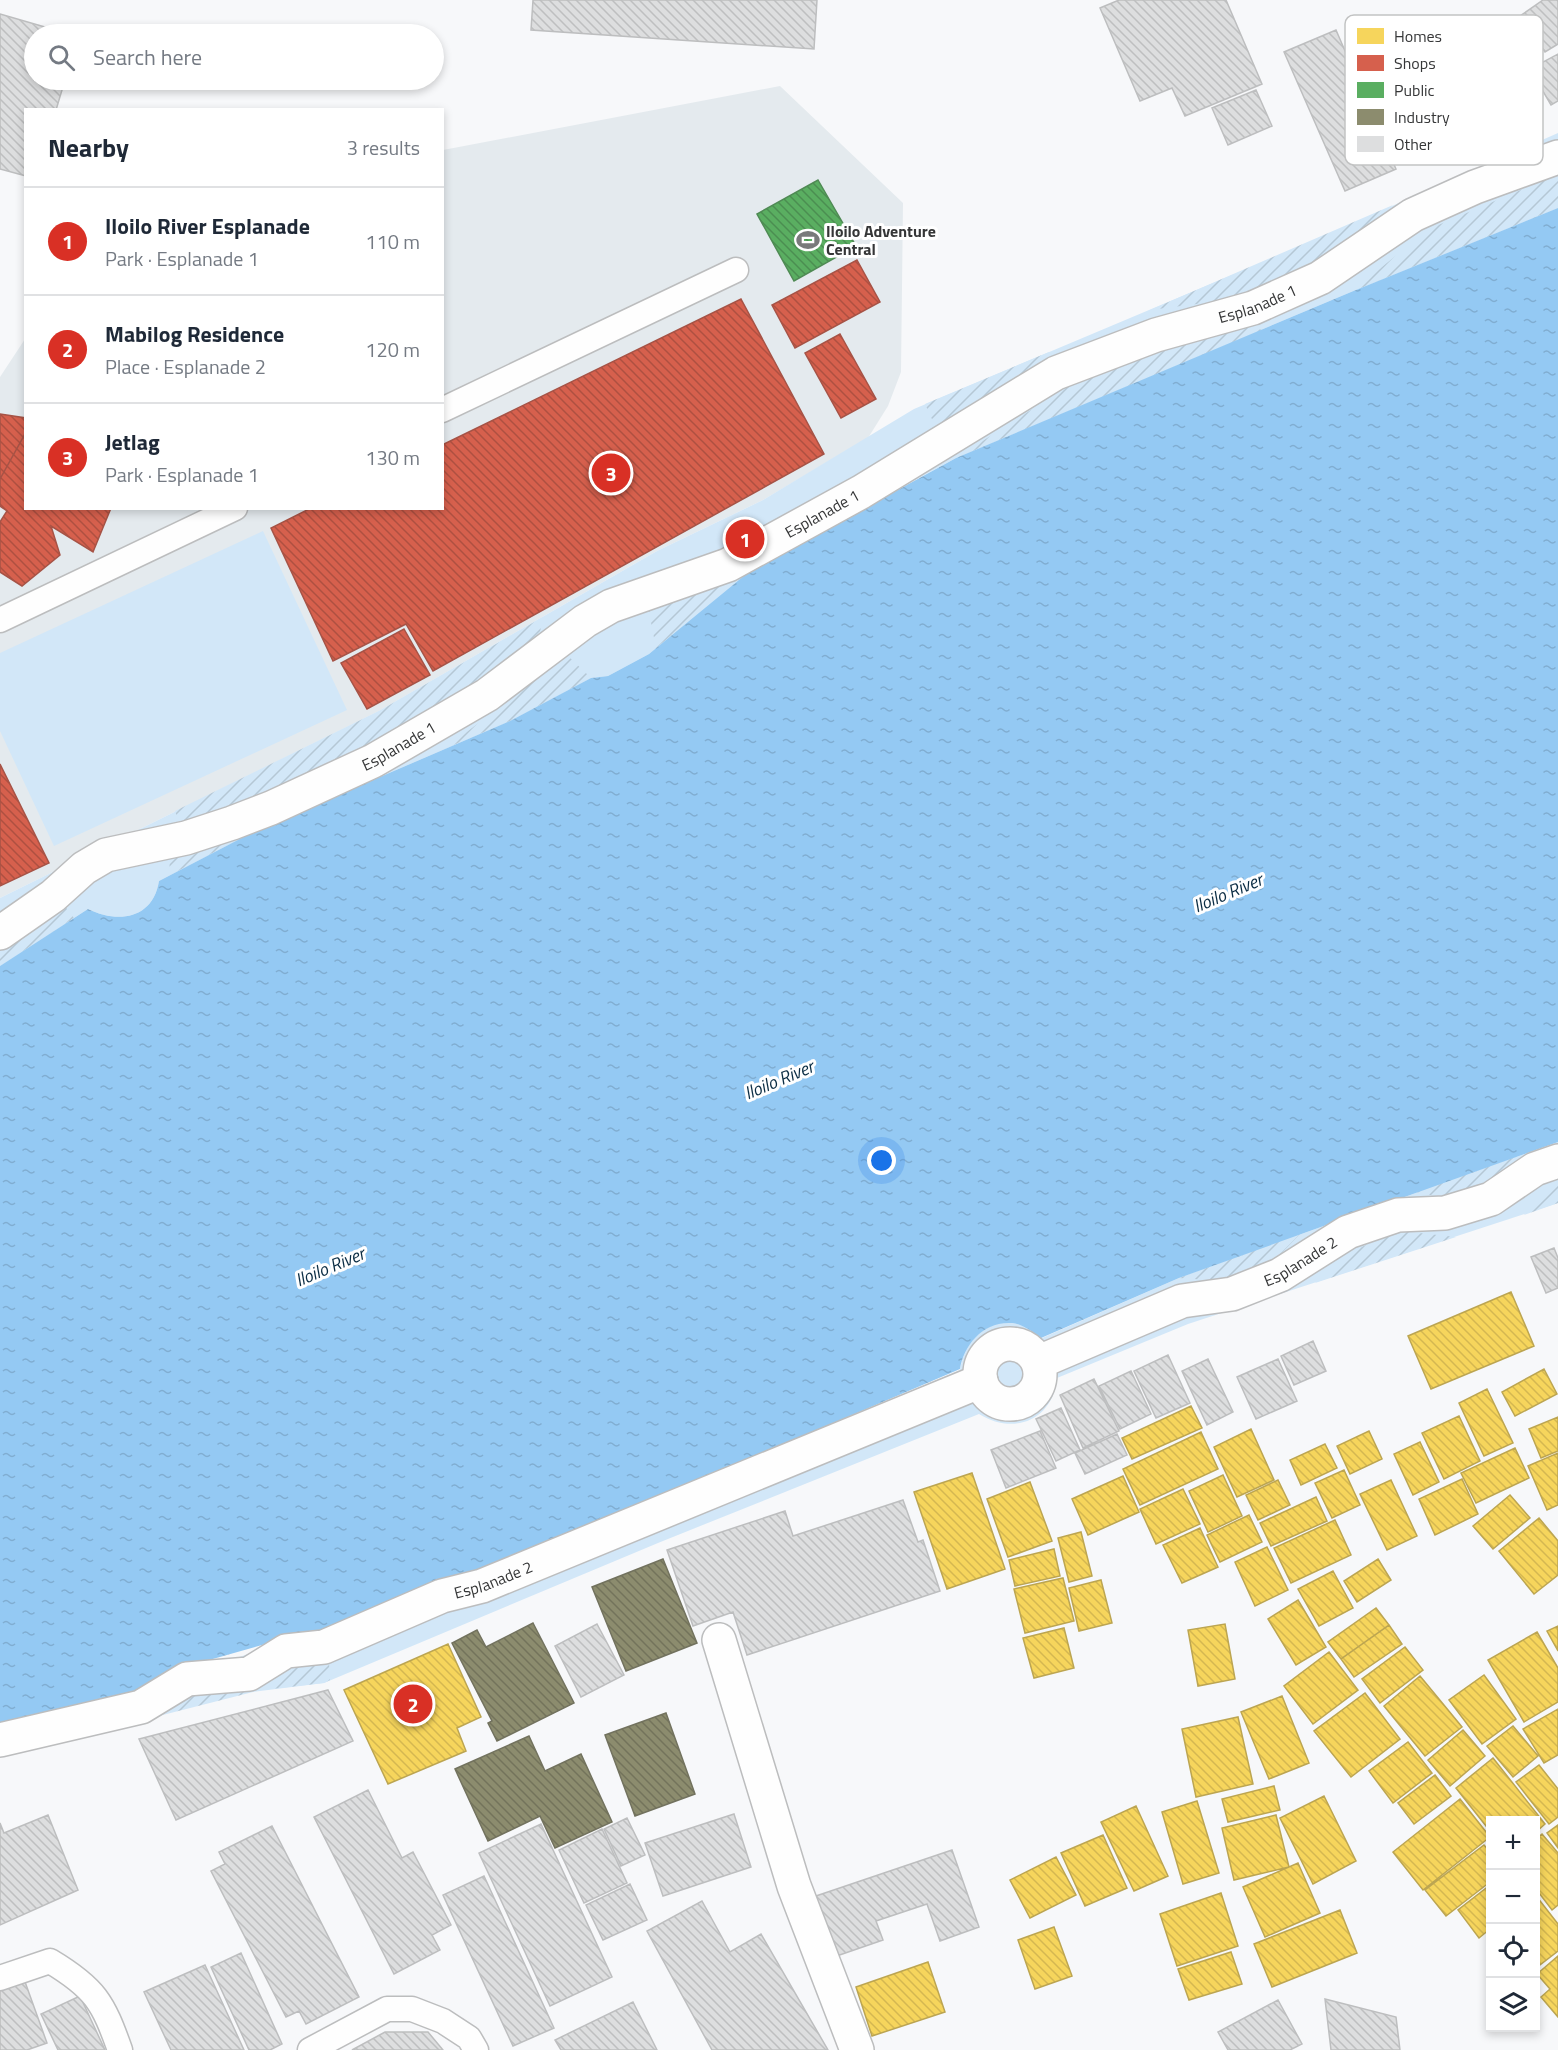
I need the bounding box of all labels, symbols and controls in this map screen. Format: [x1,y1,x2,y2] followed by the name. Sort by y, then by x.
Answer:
[1345,15,1543,165] legend
[24,24,444,90] search box
[1394,24,1442,48] text: Homes
[93,40,202,74] text: Search here
[45,41,78,74] icon: search
[1394,51,1436,75] text: Shops
[1394,78,1435,102] text: Public
[1394,105,1450,129] text: Industry
[48,128,129,167] text: Nearby
[347,132,420,163] text: 3 results
[1394,132,1433,156] text: Other
[105,209,310,243] text: Iloilo River Esplanade
[826,219,936,261] place label: Iloilo Adventure Central
[62,226,73,257] text: 1
[365,226,420,257] text: 110 m
[795,227,821,253] sports icon: Iloilo Adventure Central
[105,243,259,274] text: Park · Esplanade 1
[1215,278,1300,329] street label: Esplanade 1
[105,317,284,351] text: Mabilog Residence
[62,334,73,365] text: 2
[365,334,420,365] text: 120 m
[105,351,266,382] text: Place · Esplanade 2
[105,425,160,459] text: Jetlag
[62,442,73,473] text: 3
[365,442,420,473] text: 130 m
[592,450,630,496] pin: 3
[105,459,259,490] text: Park · Esplanade 1
[780,483,864,544] street label: Esplanade 1
[726,516,764,562] pin: 1
[358,715,440,777] street label: Esplanade 1
[1189,865,1269,919] water label: Iloilo River
[740,1052,820,1106] water label: Iloilo River
[867,1146,896,1175] your location
[1260,1230,1342,1292] street label: Esplanade 2
[291,1239,371,1293] water label: Iloilo River
[451,1555,536,1605] street label: Esplanade 2
[394,1682,432,1726] pin: 2
[1486,1816,1540,2032] map controls
[1486,1816,1540,1870] button: +
[1486,1870,1540,1924] button: −
[1486,1924,1540,1978] button: locate
[1486,1978,1540,2032] button: layers

